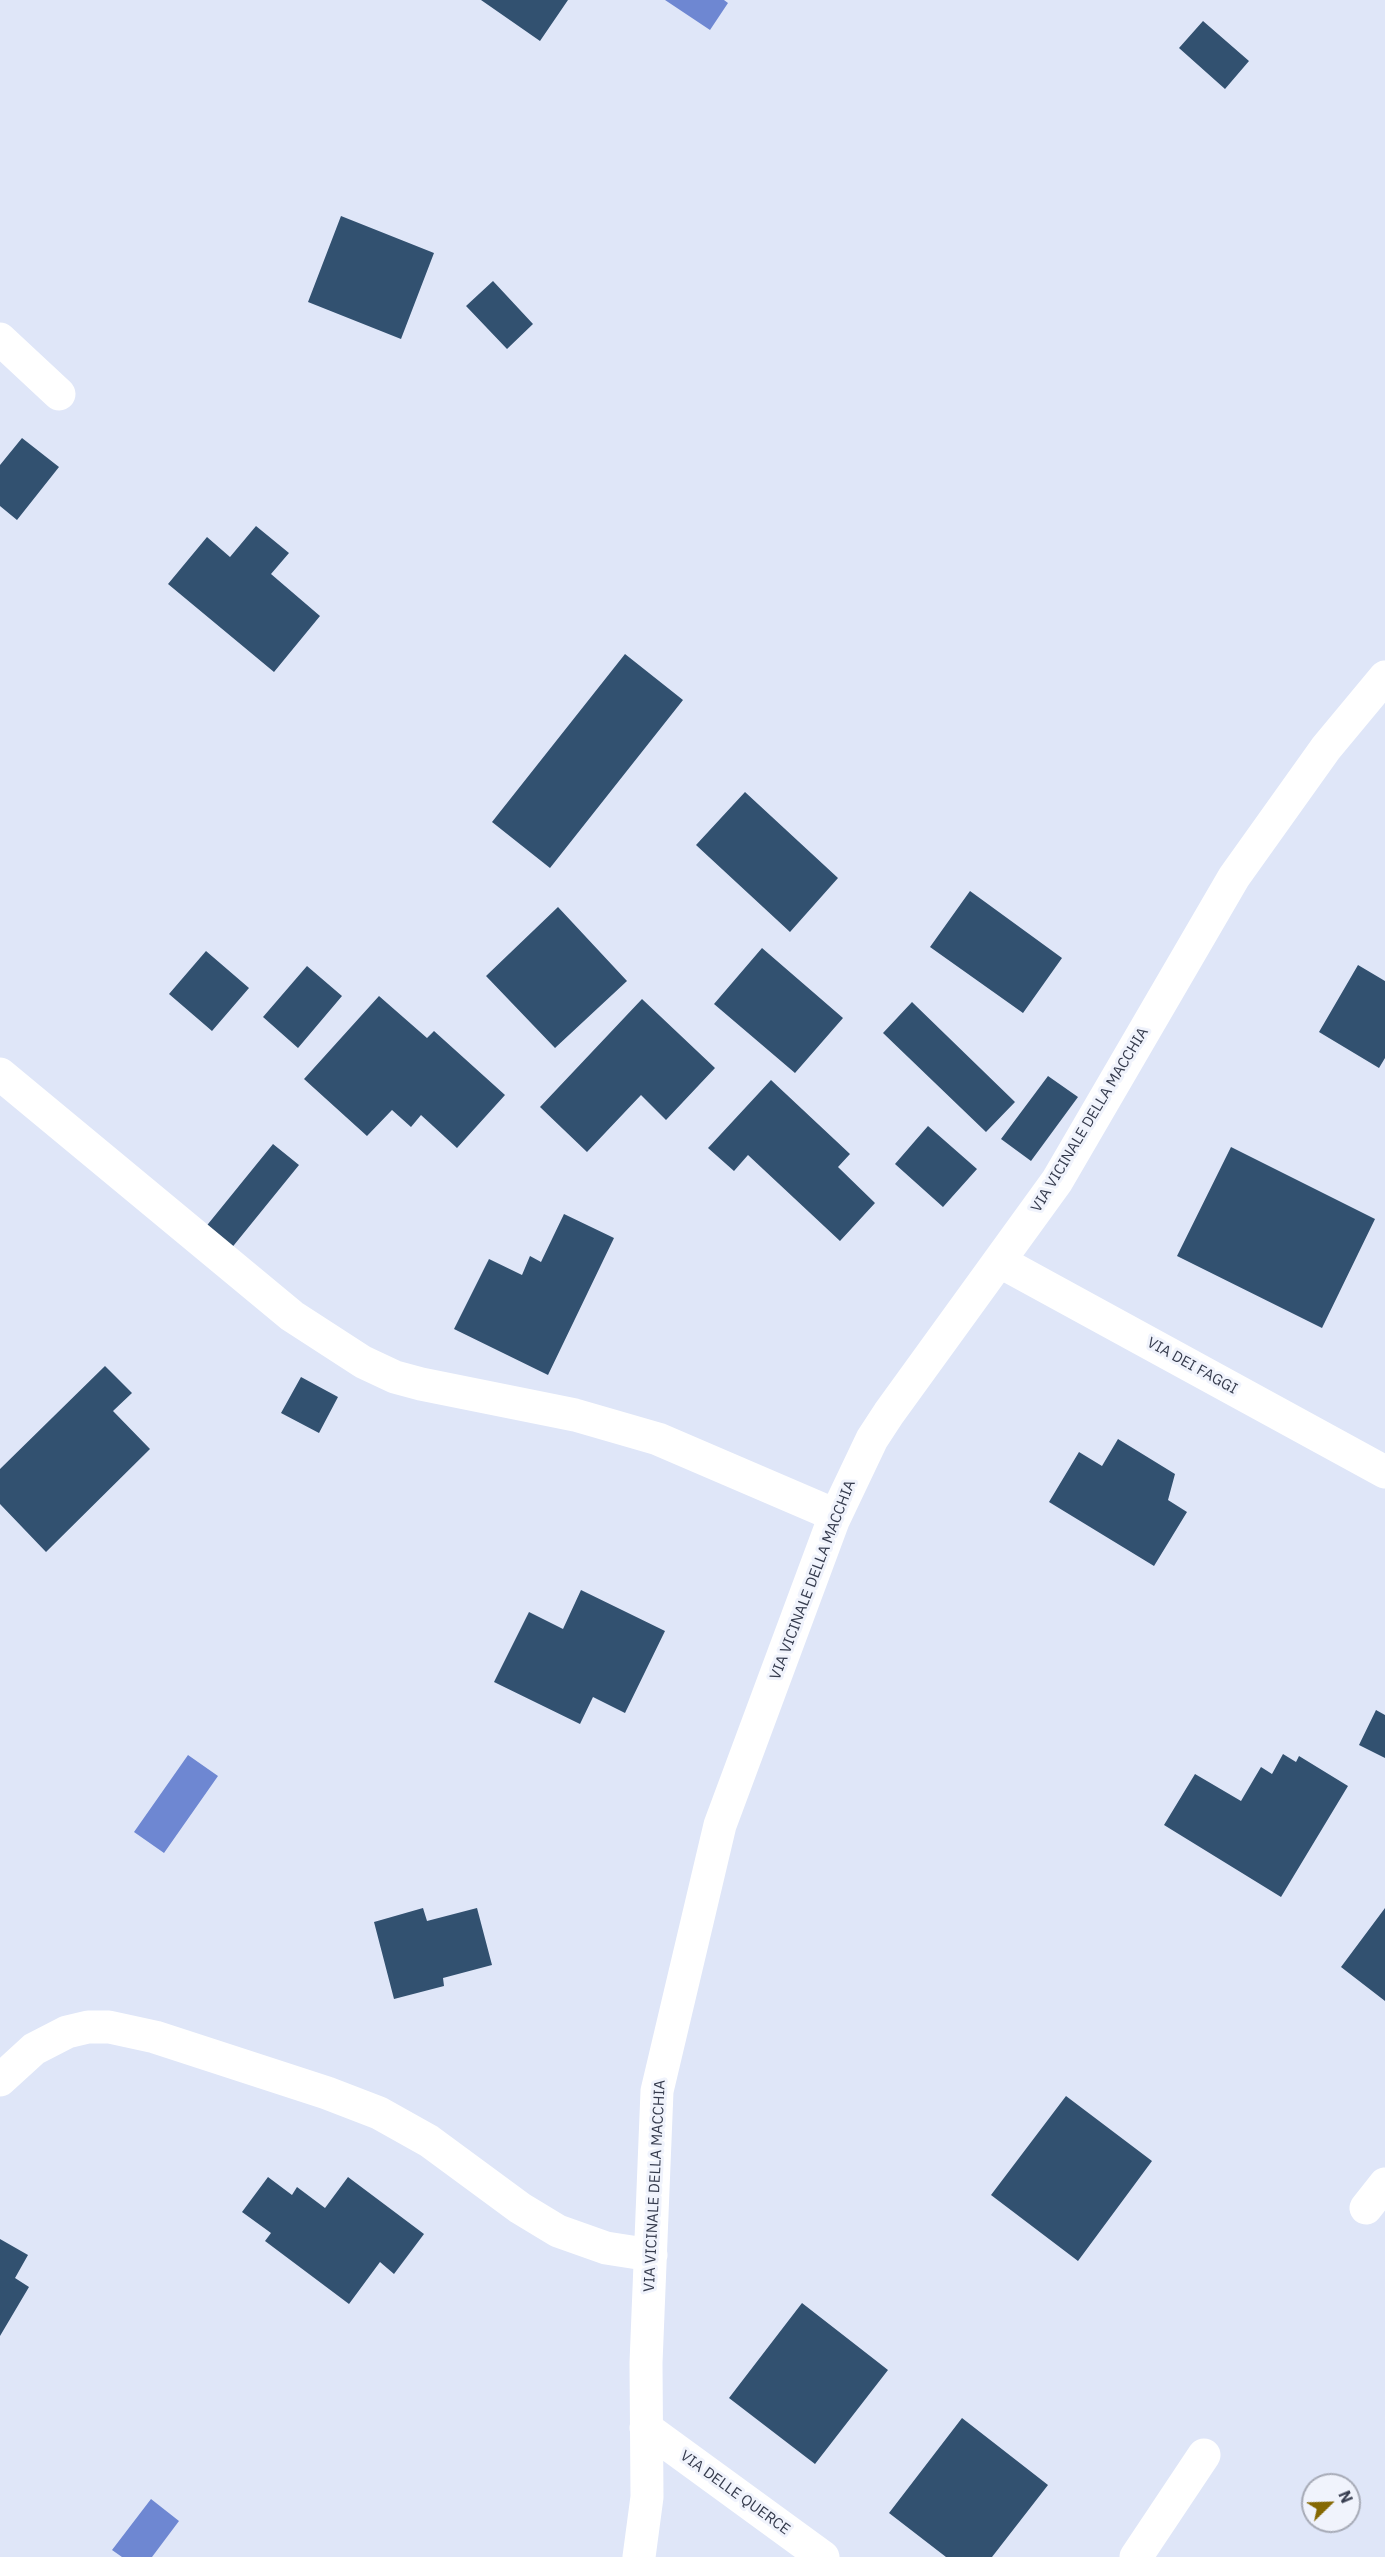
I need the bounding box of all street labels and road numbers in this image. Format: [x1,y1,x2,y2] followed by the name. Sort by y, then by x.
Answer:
[1028,1024,1152,1216] street label: VIA VICINALE DELLA MACCHIA
[1144,1334,1240,1398] street label: VIA DEI FAGGI
[767,1478,859,1682] street label: VIA VICINALE DELLA MACCHIA
[640,2080,670,2292] street label: VIA VICINALE DELLA MACCHIA
[677,2447,793,2539] street label: VIA DELLE QUERCE

